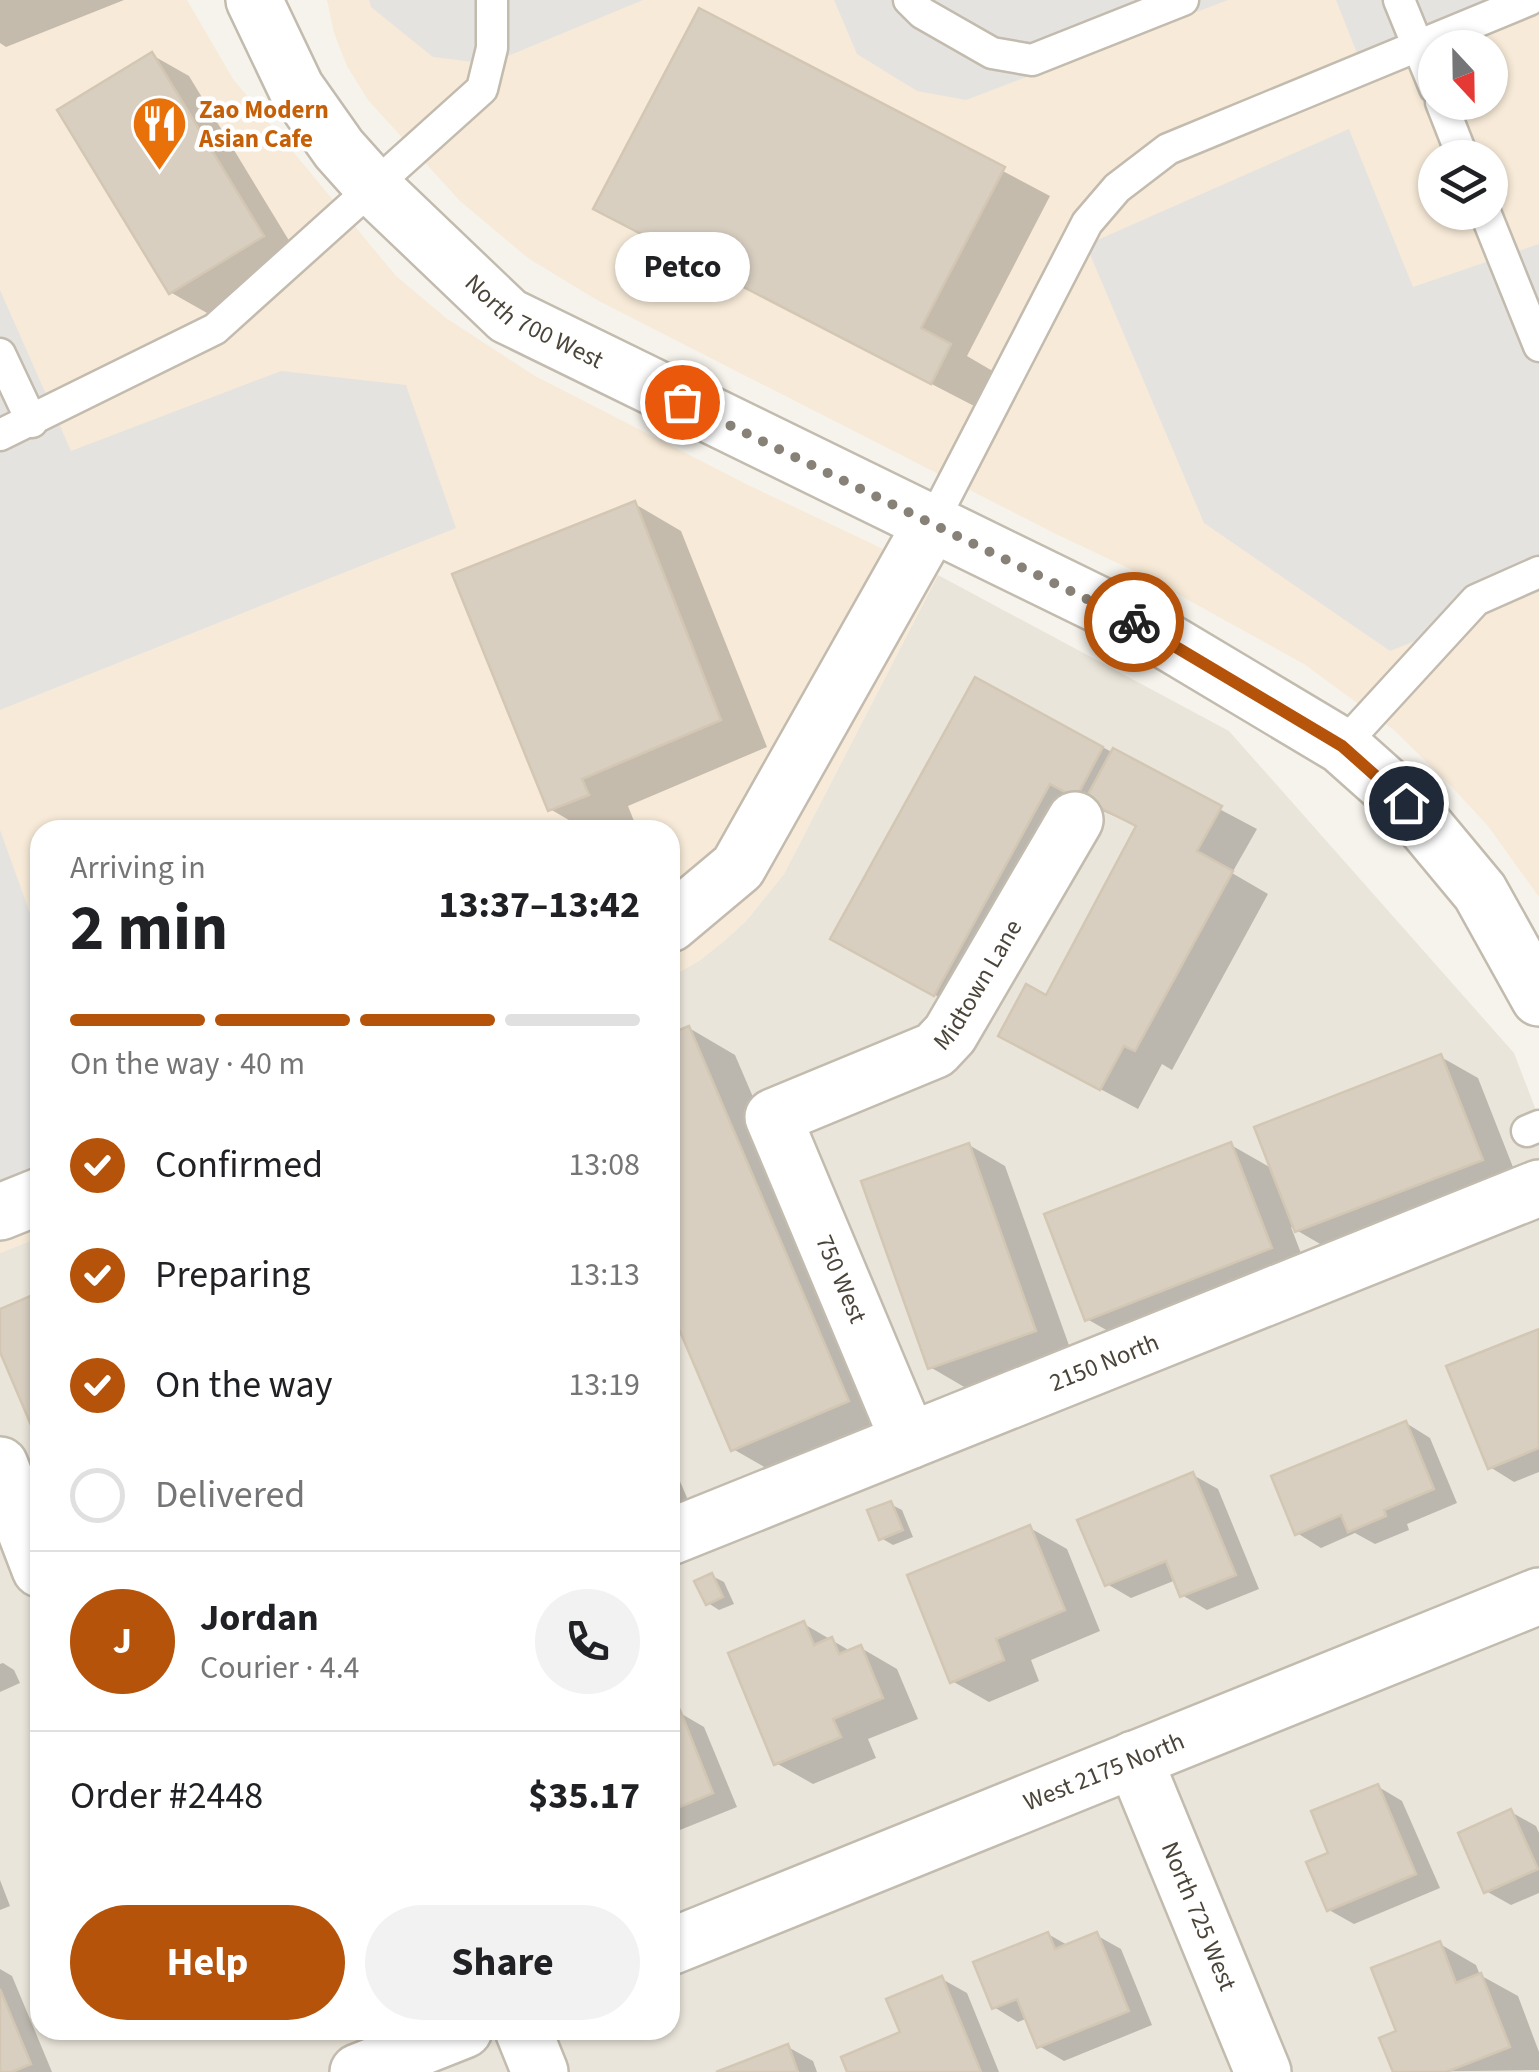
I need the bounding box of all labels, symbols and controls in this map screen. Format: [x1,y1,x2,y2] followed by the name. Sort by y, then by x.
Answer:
[1418,30,1508,120] north arrow
[1418,30,1508,230] map controls
[198,92,329,157] place label: Zao Modern Asian Cafe
[130,94,190,173] restaurant icon: Zao Modern Asian Cafe
[1418,140,1508,230] button: layers
[614,232,750,302] callout: Petco
[643,244,722,290] text: Petco
[457,266,610,378] street label: North 700 West
[640,360,725,445] pin
[655,375,710,430] icon: bag
[1084,572,1184,672] courier
[1107,595,1162,650] icon: bike
[1364,761,1449,846] pin
[1379,776,1434,831] icon: home
[70,845,206,891] text: Arriving in
[438,878,640,932] text: 13:37–13:42
[70,882,228,975] text: 2 min
[925,913,1031,1059] street label: Midtown Lane
[70,1041,305,1087] text: On the way · 40 m
[70,1138,125,1193] icon: check
[155,1138,323,1192] text: Confirmed
[568,1142,640,1188] text: 13:08
[806,1229,876,1329] street label: 750 West
[70,1248,125,1303] icon: check
[155,1248,310,1302] text: Preparing
[568,1252,640,1298] text: 13:13
[1044,1324,1164,1401] street label: 2150 North
[70,1358,125,1413] icon: check
[155,1358,332,1412] text: On the way
[568,1362,640,1408] text: 13:19
[155,1468,305,1522] text: Delivered
[535,1589,640,1694] button: phone
[200,1591,319,1645] text: Jordan
[113,1614,132,1668] text: J
[200,1645,360,1691] text: Courier · 4.4
[1018,1723,1190,1820] street label: West 2175 North
[70,1769,263,1823] text: Order #2448
[528,1769,640,1823] text: $35.17
[1152,1836,1246,1997] street label: North 725 West
[70,1905,345,2020] button: Help
[365,1905,640,2020] button: Share

